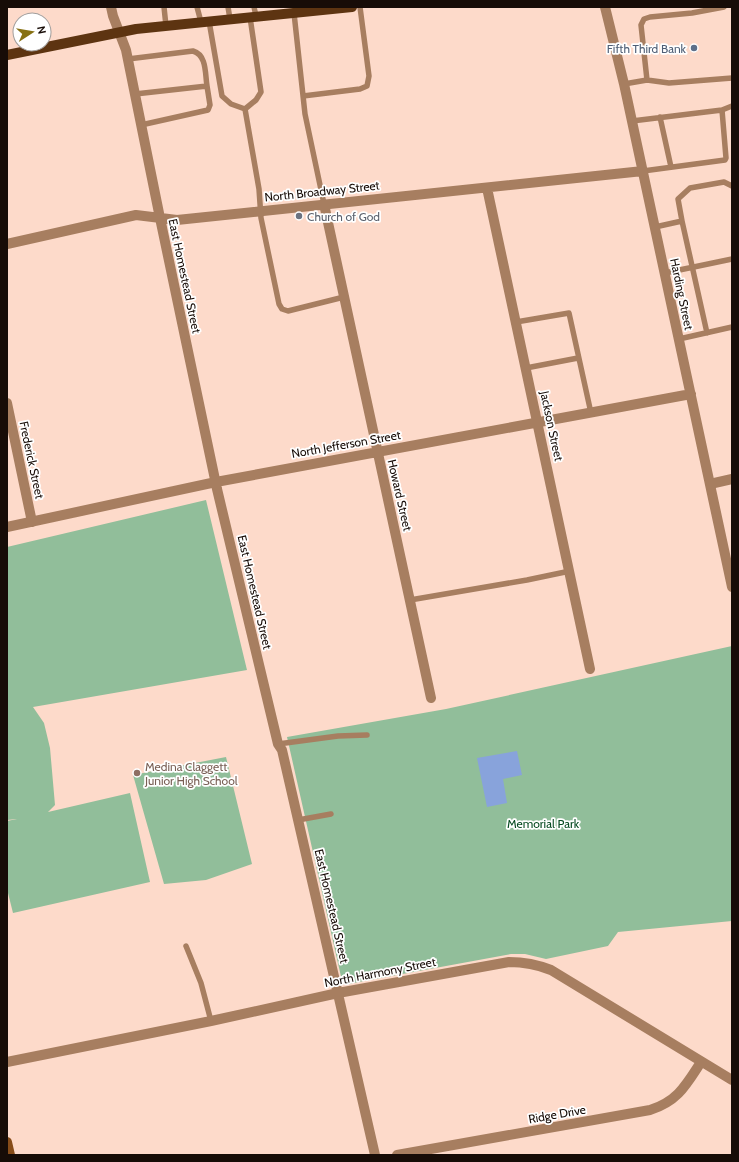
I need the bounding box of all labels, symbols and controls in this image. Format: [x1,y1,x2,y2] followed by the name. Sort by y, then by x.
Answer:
[12,12,52,52] north arrow
[34,25,49,35] text: N
[607,41,687,56] place label: Fifth Third Bank
[689,43,699,53] marker: Fifth Third Bank
[264,178,380,204] street label: North Broadway Street
[307,209,380,224] place label: Church of God
[294,211,304,221] marker: Church of God
[166,217,204,335] street label: East Homestead Street
[667,257,697,331] street label: Harding Street
[537,389,567,462] street label: Jackson Street
[16,420,48,500] street label: Frederick Street
[290,427,402,461] street label: North Jefferson Street
[384,458,416,532] street label: Howard Street
[235,533,275,651] street label: East Homestead Street
[144,759,238,788] place label: Medina Claggett Junior High School
[132,768,142,778] marker: Medina Claggett Junior High School
[507,816,580,831] park label: Memorial Park
[312,847,352,965] street label: East Homestead Street
[323,954,437,990] street label: North Harmony Street
[527,1102,587,1126] street label: Ridge Drive

